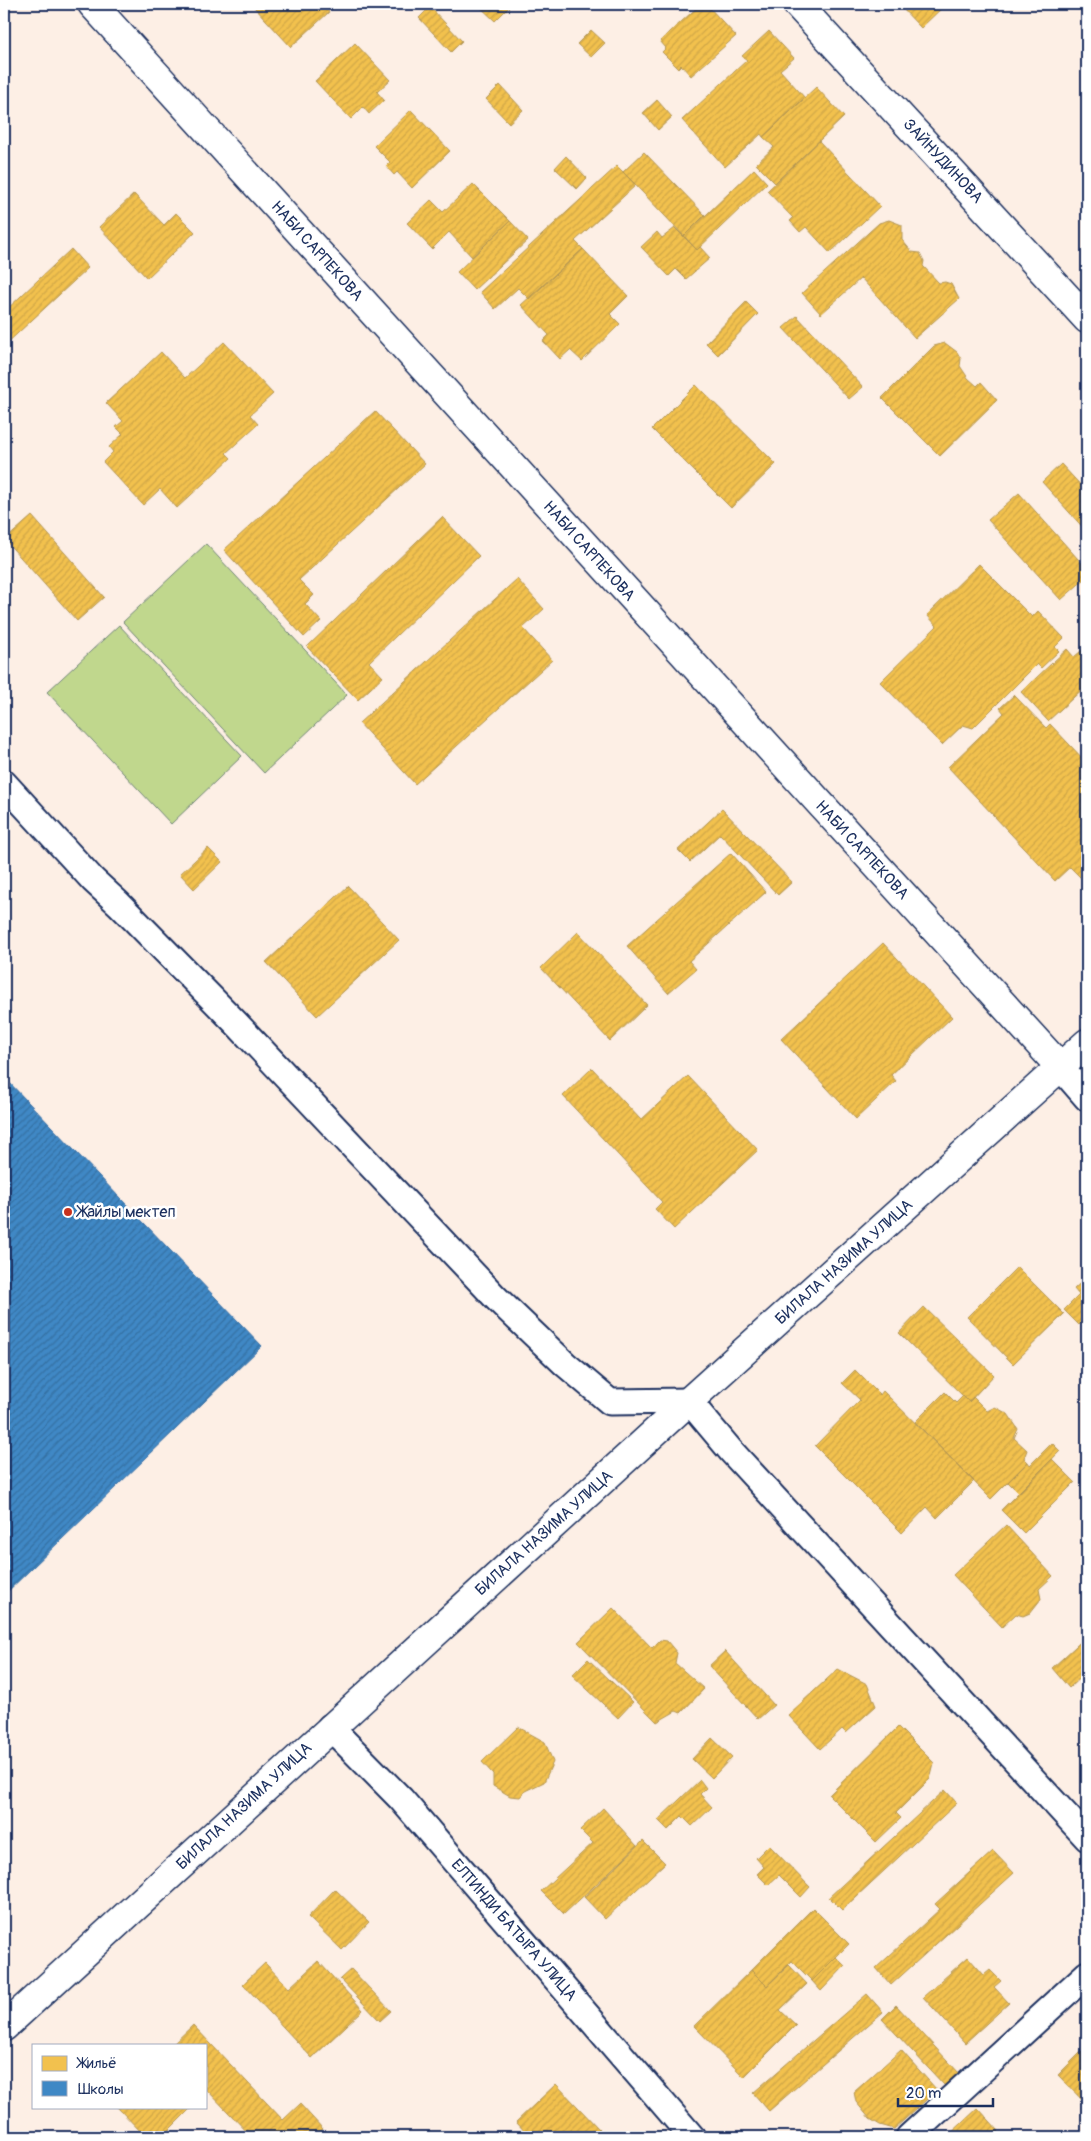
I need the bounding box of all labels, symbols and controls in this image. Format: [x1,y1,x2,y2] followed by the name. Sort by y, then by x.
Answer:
[899,115,987,207] street label: ЗАЙНУДИНОВА
[267,197,367,305] street label: НАБИ САРПЕКОВА
[539,497,639,605] street label: НАБИ САРПЕКОВА
[811,796,913,904] street label: НАБИ САРПЕКОВА
[771,1195,917,1329] street label: БИЛАЛА НАЗИМА УЛИЦА
[75,1202,176,1222] place label: Жайлы мектеп
[62,1206,74,1218] marker: Жайлы мектеп
[471,1466,617,1600] street label: БИЛАЛА НАЗИМА УЛИЦА
[172,1738,316,1874] street label: БИЛАЛА НАЗИМА УЛИЦА
[447,1855,581,2005] street label: ЕЛТИНДИ БАТЫРА УЛИЦА
[32,2044,208,2108] legend
[76,2054,117,2073] text: Жильё
[898,2076,994,2108] scale bar
[78,2080,124,2099] text: Школы
[906,2084,941,2103] text: 20 m

